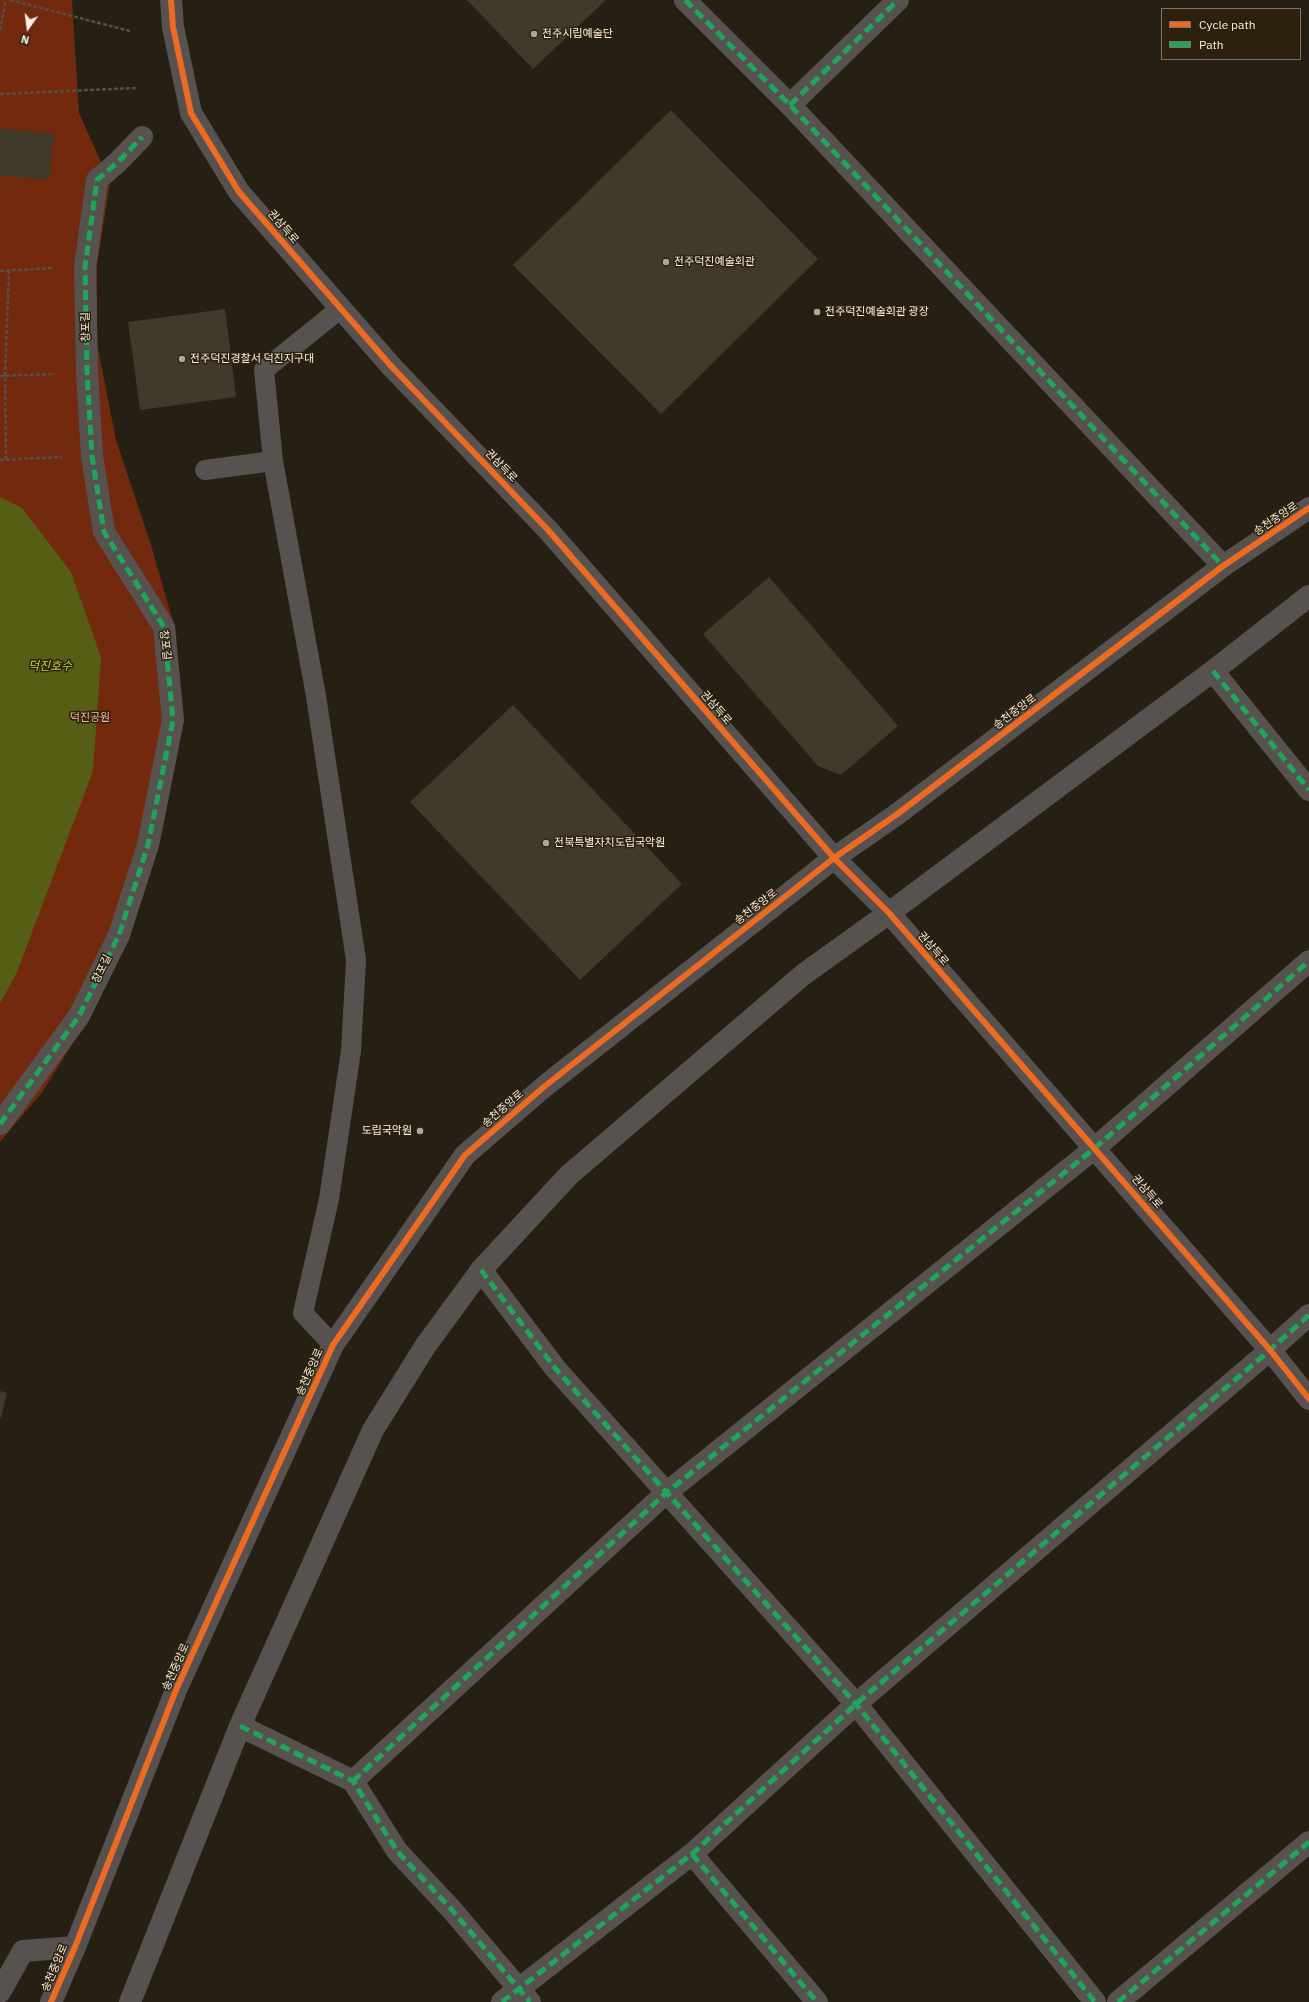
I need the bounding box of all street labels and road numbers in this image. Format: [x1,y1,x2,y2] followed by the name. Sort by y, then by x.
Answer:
[265,207,301,247] street label: 권삼득로
[79,312,93,342] street label: 창포길
[482,447,520,485] street label: 권삼득로
[1251,499,1301,539] street label: 송천중앙로
[157,629,173,661] street label: 창포길
[698,688,734,728] street label: 권삼득로
[991,692,1039,732] street label: 송천중앙로
[732,886,780,928] street label: 송천중앙로
[915,929,951,969] street label: 권삼득로
[89,952,115,986] street label: 창포길
[480,1087,526,1131] street label: 송천중앙로
[1129,1172,1165,1212] street label: 권삼득로
[294,1346,326,1398] street label: 송천중앙로
[160,1641,192,1693] street label: 송천중앙로
[39,1942,71,1994] street label: 송천중앙로

